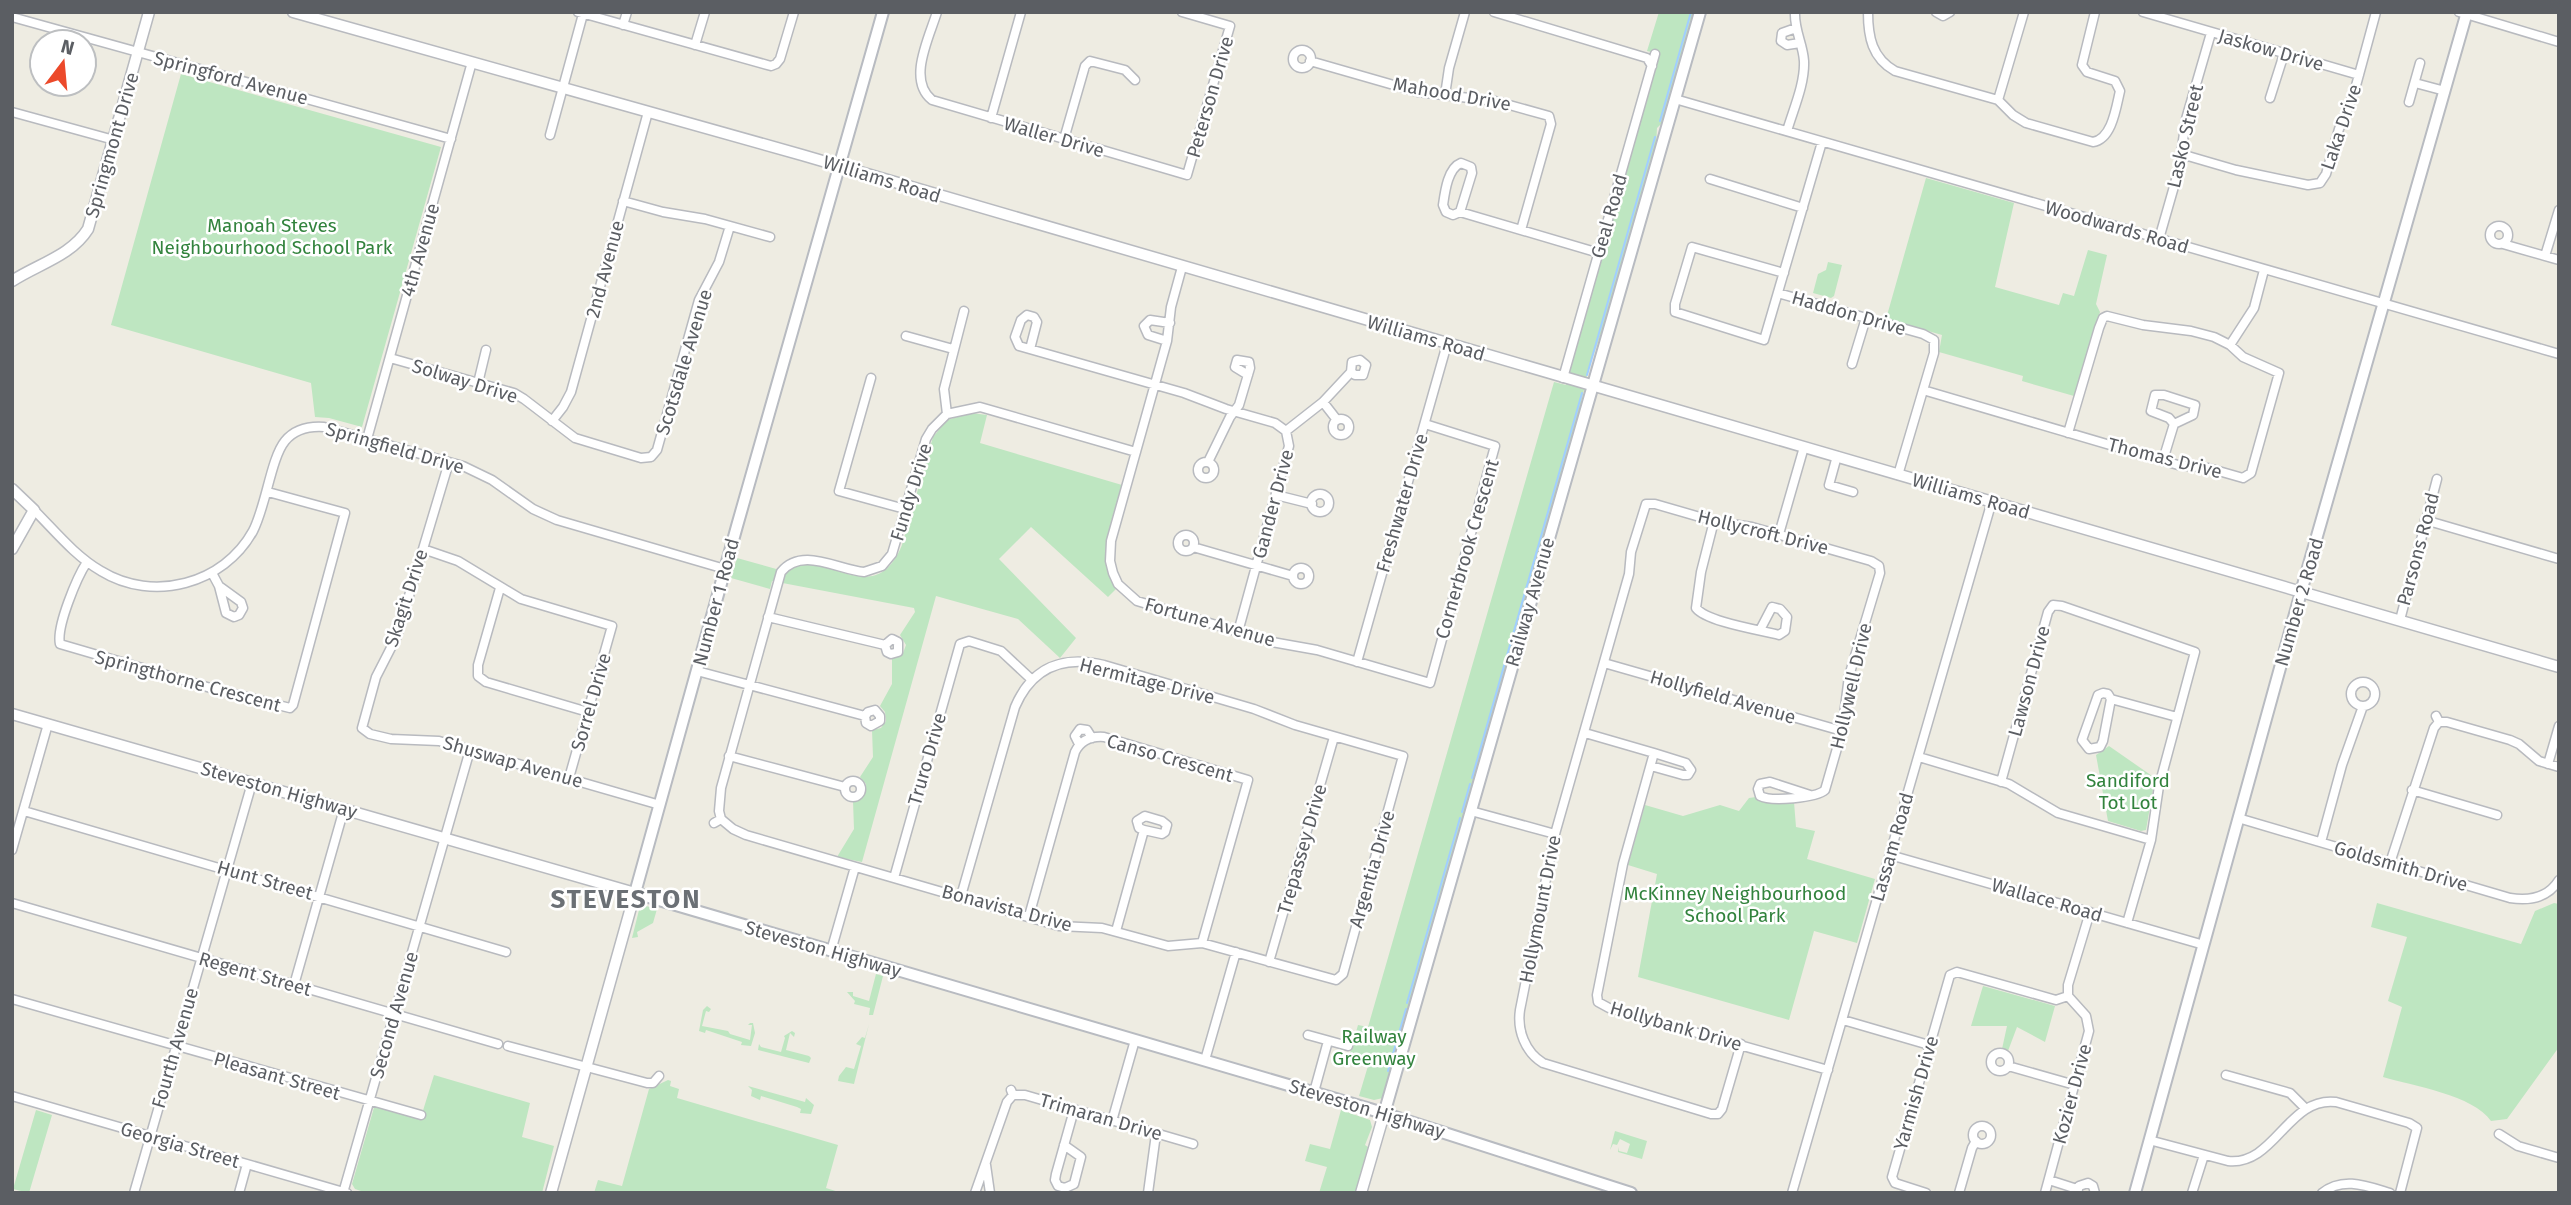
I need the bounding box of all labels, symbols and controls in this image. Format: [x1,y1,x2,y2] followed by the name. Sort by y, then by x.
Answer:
[2216,24,2326,76] street label: Jaskow Drive
[28,28,98,98] north arrow
[58,34,77,60] text: N
[1182,34,1238,160] street label: Peterson Drive
[151,46,311,110] street label: Springford Avenue
[80,70,144,220] street label: Springmont Drive
[1391,72,1513,116] street label: Mahood Drive
[2316,81,2366,173] street label: Laka Drive
[2162,82,2208,190] street label: Lasko Street
[1001,112,1107,162] street label: Waller Drive
[820,150,944,208] street label: Williams Road
[1586,171,1632,261] street label: Geal Road
[2042,195,2192,259] street label: Woodwards Road
[396,201,444,299] street label: 4th Avenue
[152,214,393,259] park label: Manoah Steves Neighbourhood School Park
[581,218,629,320] street label: 2nd Avenue
[651,286,717,438] street label: Scotsdale Avenue
[1789,286,1909,340] street label: Haddon Drive
[1364,310,1488,366] street label: Williams Road
[409,354,521,408] street label: Solway Drive
[323,417,467,479] street label: Springfield Drive
[1371,431,1433,575] street label: Freshwater Drive
[2105,433,2225,483] street label: Thomas Drive
[885,440,937,544] street label: Fundy Drive
[1247,447,1299,561] street label: Gander Drive
[1430,456,1504,642] street label: Cornerbrook Crescent
[1909,468,2033,524] street label: Williams Road
[2392,490,2444,608] street label: Parsons Road
[1695,505,1831,559] street label: Hollycroft Drive
[1501,535,1559,669] street label: Railway Avenue
[2270,535,2328,669] street label: Number 2 Road
[688,536,744,668] street label: Number 1 Road
[379,546,433,650] street label: Skagit Drive
[1142,592,1278,652] street label: Fortune Avenue
[1825,621,1877,751] street label: Hollywell Drive
[2003,623,2055,739] street label: Lawson Drive
[92,645,284,717] street label: Springthorne Crescent
[566,650,616,754] street label: Sorrel Drive
[1077,653,1217,709] street label: Hermitage Drive
[1647,665,1799,729] street label: Hollyfield Avenue
[903,710,951,808] street label: Truro Drive
[1104,729,1236,787] street label: Canso Crescent
[440,731,586,793] street label: Shuswap Avenue
[198,757,360,824] street label: Steveston Highway
[2086,769,2170,814] park label: Sandiford Tot Lot
[1272,781,1332,917] street label: Trepassey Drive
[1865,790,1919,904] street label: Lassam Road
[1344,808,1400,930] street label: Argentia Drive
[1514,833,1566,985] street label: Hollymount Drive
[2331,836,2471,896] street label: Goldsmith Drive
[214,855,316,905] street label: Hunt Street
[1989,873,2105,927] street label: Wallace Road
[939,880,1075,936] street label: Bonavista Drive
[1624,882,1846,927] park label: McKinney Neighbourhood School Park
[551,884,701,915] district label: STEVESTON
[742,916,904,983] street label: Steveston Highway
[196,947,314,1001] street label: Regent Street
[365,949,423,1081] street label: Second Avenue
[147,985,203,1111] street label: Fourth Avenue
[1607,996,1745,1056] street label: Hollybank Drive
[1332,1025,1416,1070] park label: Railway Greenway
[1889,1033,1943,1153] street label: Yarmish Drive
[2048,1041,2096,1147] street label: Kozier Drive
[211,1047,343,1105] street label: Pleasant Street
[1286,1074,1448,1144] street label: Steveston Highway
[1037,1089,1165,1145] street label: Trimaran Drive
[118,1117,242,1173] street label: Georgia Street

